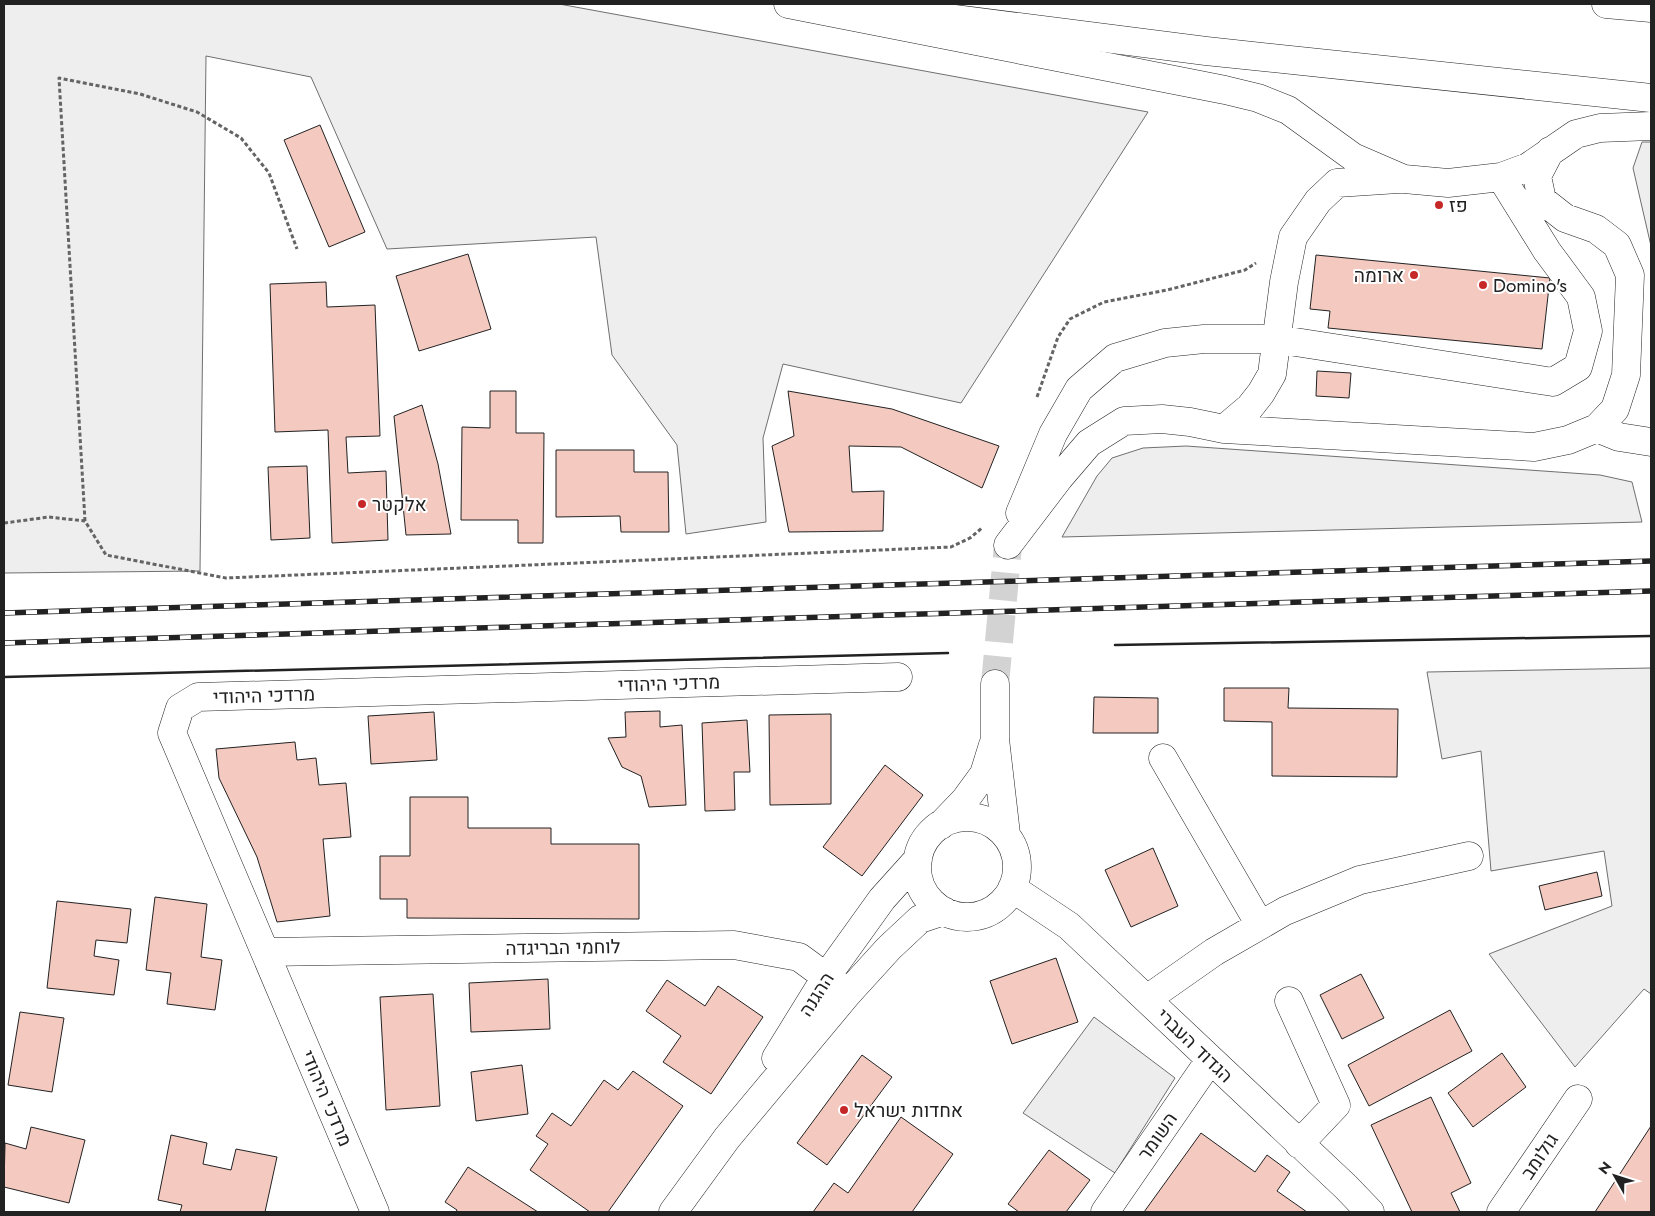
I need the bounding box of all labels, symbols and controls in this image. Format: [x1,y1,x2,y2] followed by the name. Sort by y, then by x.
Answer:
[1449,192,1468,219] place label: פז
[1433,199,1445,211] marker: פז
[1354,262,1404,289] place label: ארומה
[1408,269,1420,281] marker: ארומה
[1493,272,1567,299] place label: Domino's
[1477,279,1489,291] marker: Domino's
[372,491,427,518] place label: אלקטר
[356,498,368,510] marker: אלקטר
[617,668,721,699] street label: מרדכי היהודי
[212,680,316,711] street label: מרדכי היהודי
[505,933,621,962] street label: לוחמי הבריגדה
[792,967,841,1022] street label: ההגנה
[1150,1002,1239,1089] street label: הגדוד העברי
[294,1046,359,1151] street label: מרדכי היהודי
[854,1097,963,1124] place label: אחדות ישראל
[838,1104,850,1116] marker: אחדות ישראל
[1131,1107,1184,1166] street label: השומר
[1514,1128,1565,1185] street label: גולומב
[1590,1151,1640,1201] north arrow
[1594,1157,1616,1178] text: N

